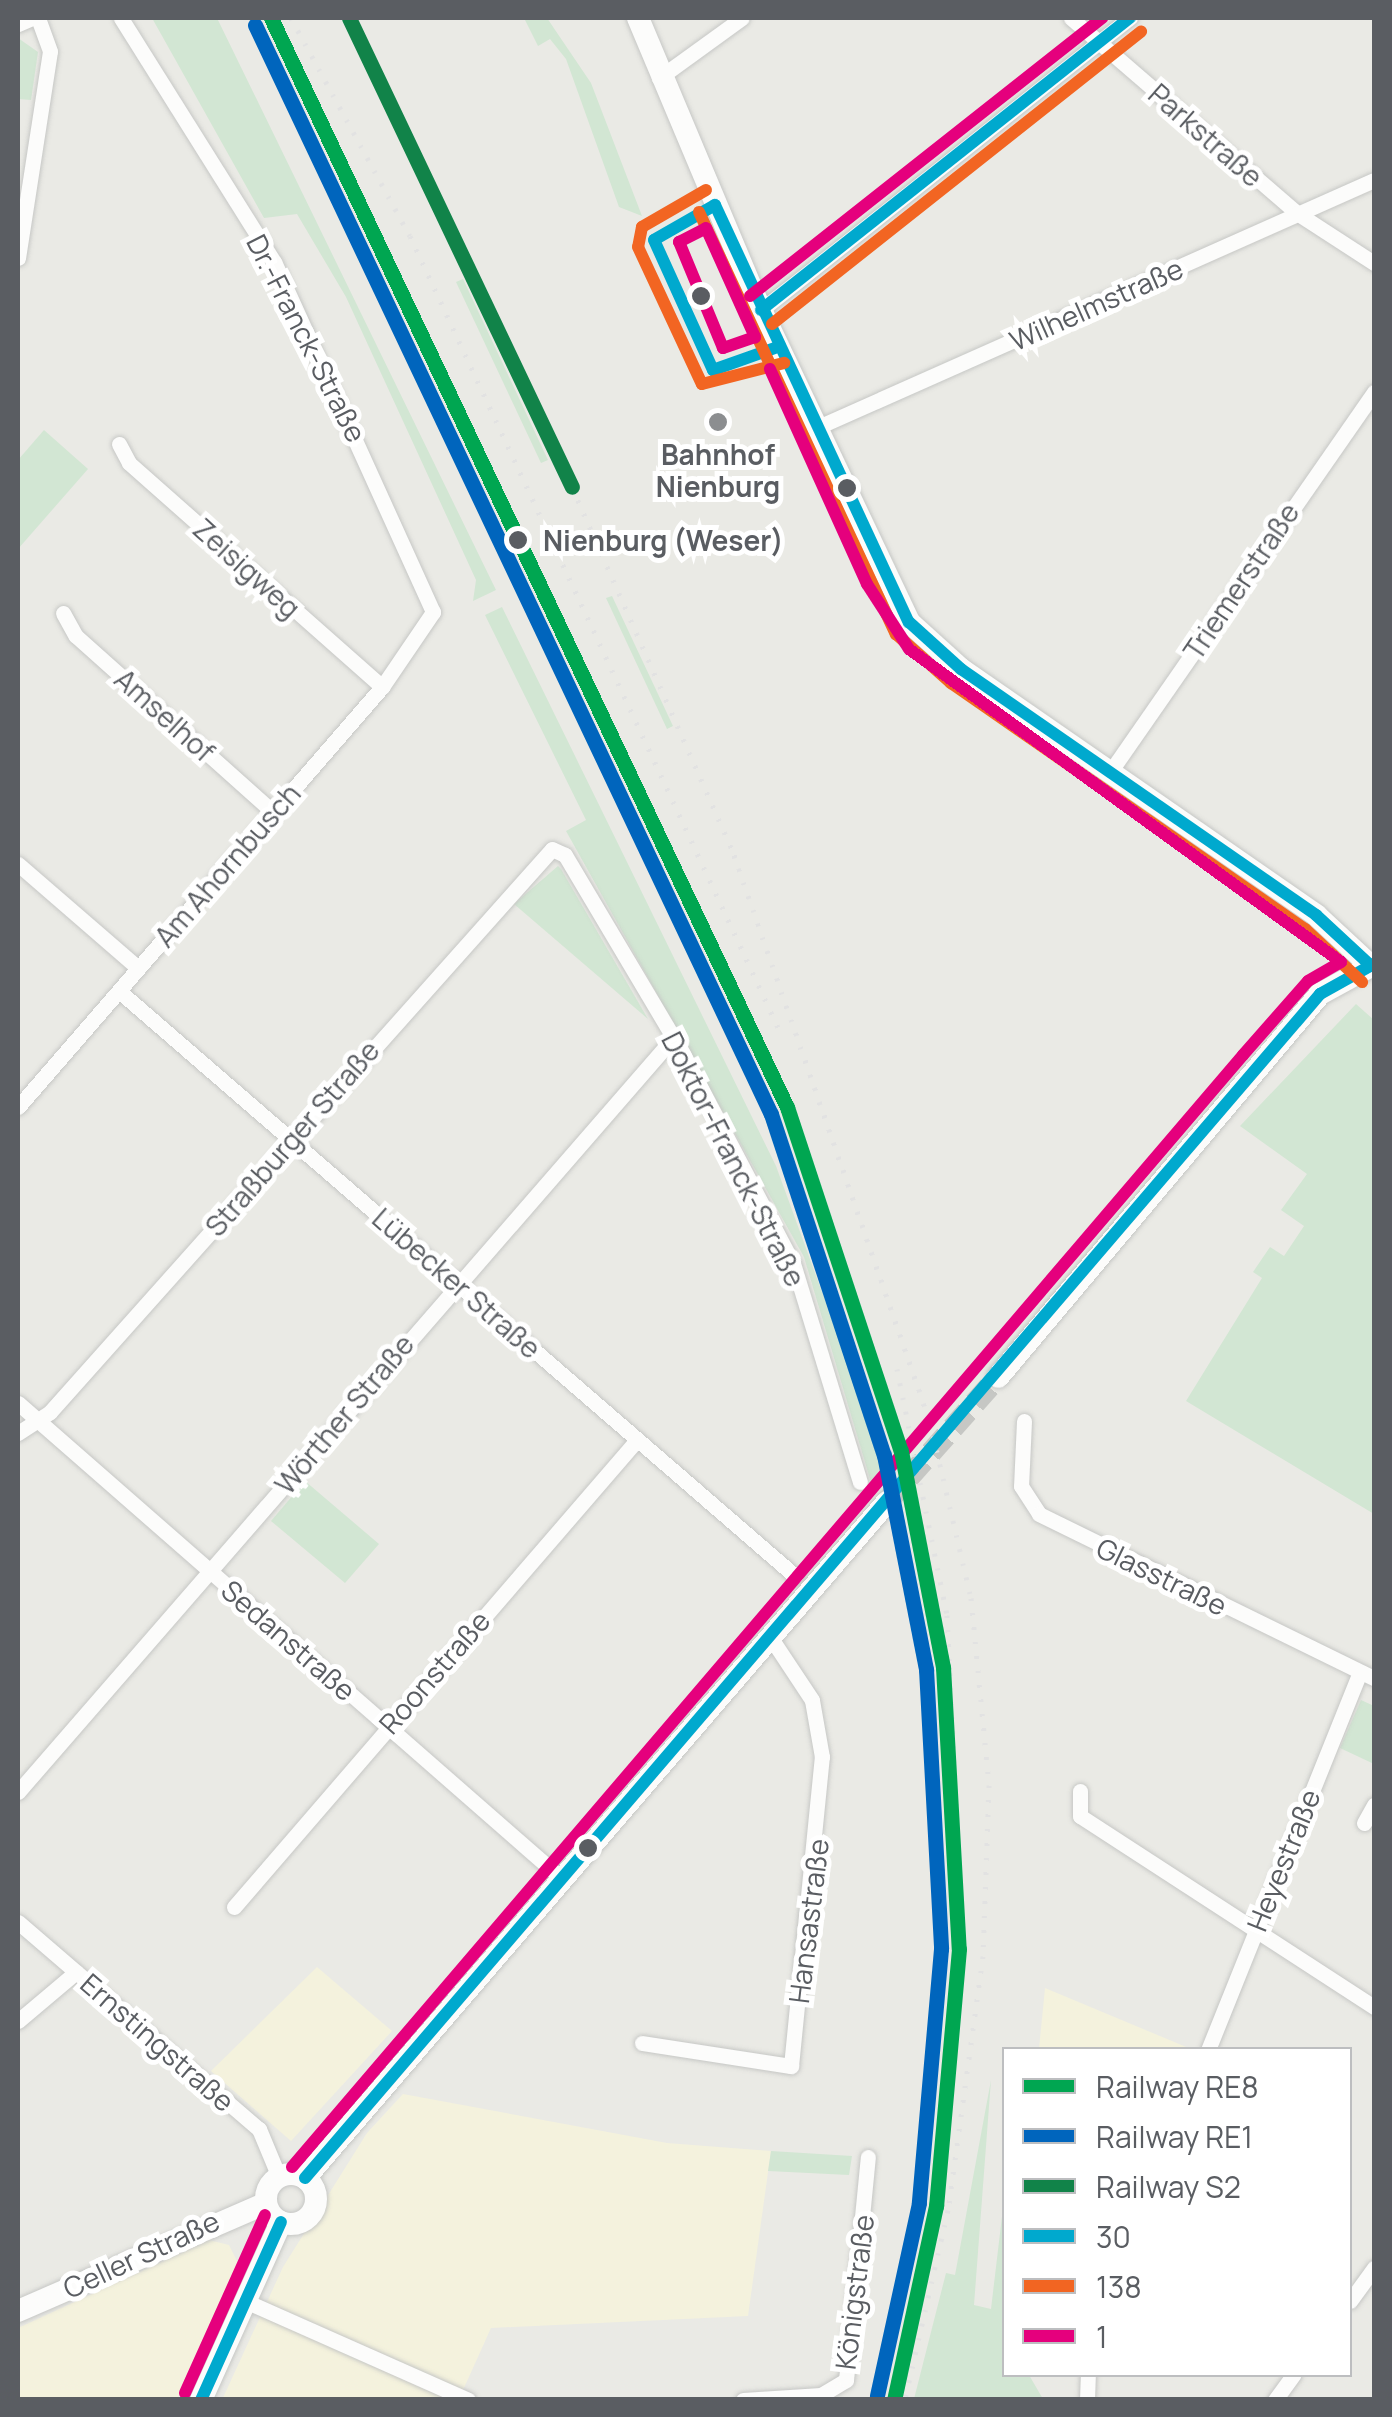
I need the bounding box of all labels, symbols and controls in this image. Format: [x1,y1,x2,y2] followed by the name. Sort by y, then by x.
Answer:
[1142,77,1270,193] street label: Parkstraße
[240,229,374,447] street label: Dr.-Franck-Straße
[1004,251,1188,357] street label: Wilhelmstraße
[691,286,711,306] unlabelled marker
[707,411,729,433] marker: Bahnhof Nienburg
[656,437,780,503] place label: Bahnhof Nienburg
[837,478,857,498] unlabelled marker
[1176,496,1306,666] street label: Triemerstraße
[187,511,307,625] street label: Zeisigweg
[543,523,784,557] place label: Nienburg (Weser)
[502,524,534,556] marker: Nienburg (Weser)
[108,662,222,768] street label: Amselhof
[147,777,307,953] street label: Am Ahornbusch
[655,1026,813,1292] street label: Doktor-Franck-Straße
[198,1033,386,1243] street label: Straßburger Straße
[366,1201,548,1365] street label: Lübecker Straße
[268,1327,420,1501] street label: Wörther Straße
[1091,1530,1233,1622] street label: Glasstraße
[215,1573,363,1707] street label: Sedanstraße
[372,1604,496,1740] street label: Roonstraße
[1239,1784,1327,1936] street label: Heyestraße
[781,1837,835,2005] street label: Hansastraße
[578,1838,598,1858] unlabelled marker
[74,1966,242,2118] street label: Ernstingstraße
[1002,2047,1352,2377] legend
[1096,2066,1259,2107] text: Railway RE8
[1096,2116,1253,2157] text: Railway RE1
[1096,2166,1241,2207] text: Railway S2
[58,2203,224,2305] street label: Celler Straße
[828,2213,880,2371] street label: Königstraße
[1096,2216,1131,2257] text: 30
[1096,2266,1142,2307] text: 138
[1096,2316,1108,2357] text: 1

